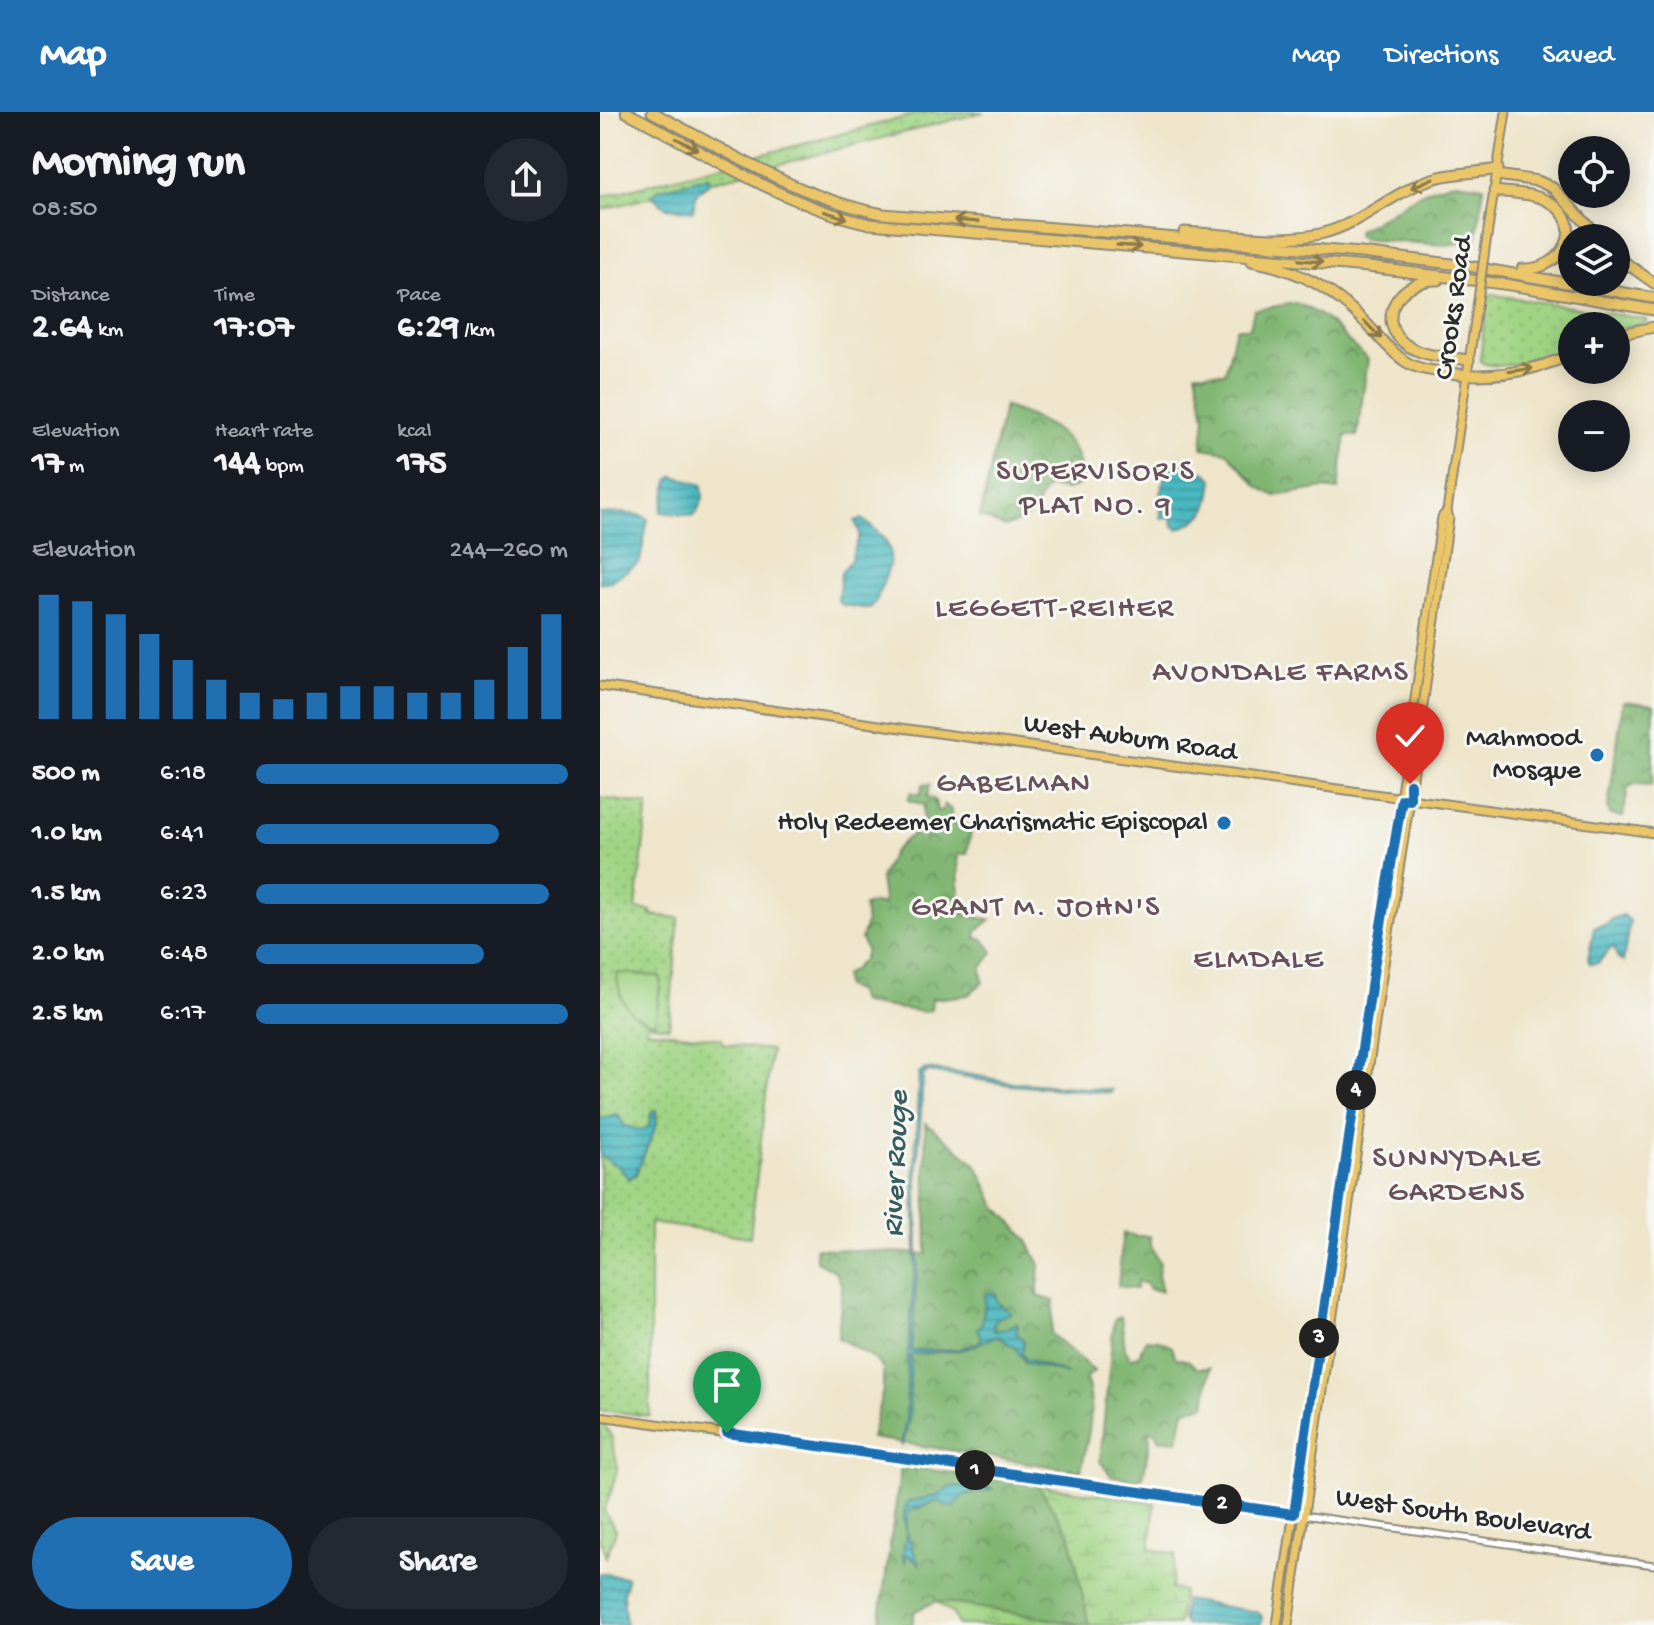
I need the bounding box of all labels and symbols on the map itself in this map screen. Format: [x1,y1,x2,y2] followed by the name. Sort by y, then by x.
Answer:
[674,136,698,152] one-way arrow
[1410,177,1435,192] one-way arrow
[823,208,849,223] one-way arrow
[953,213,980,228] one-way arrow
[1429,231,1482,382] street label: Crooks Road
[1115,239,1142,254] one-way arrow
[1297,254,1324,269] one-way arrow
[1363,320,1382,339] one-way arrow
[1508,362,1533,377] one-way arrow
[996,456,1196,525] district label: SUPERVISOR'S PLAT NO. 9
[935,593,1175,628] district label: LEGGETT-REIHER
[1152,657,1410,692] district label: AVONDALE FARMS
[1376,702,1444,784] pin
[1021,708,1241,771] street label: West Auburn Road
[1466,723,1584,788] place label: Mahmood Mosque
[1588,746,1606,764] marker: Mahmood Mosque
[936,768,1092,803] district label: GABELMAN
[777,807,1208,840] place label: Holy Redeemer Charismatic Episcopal
[1215,814,1233,832] marker: Holy Redeemer Charismatic Episcopal
[911,892,1161,927] district label: GRANT M. JOHN'S
[1193,944,1325,979] district label: ELMDALE
[1336,1070,1376,1110] pin: 4
[878,1089,918,1238] water label: River Rouge
[1372,1143,1542,1212] district label: SUNNYDALE GARDENS
[1299,1318,1339,1358] pin: 3
[693,1351,761,1433] pin
[955,1450,995,1490] pin: 1
[1333,1482,1595,1551] street label: West South Boulevard
[1202,1484,1242,1524] pin: 2

